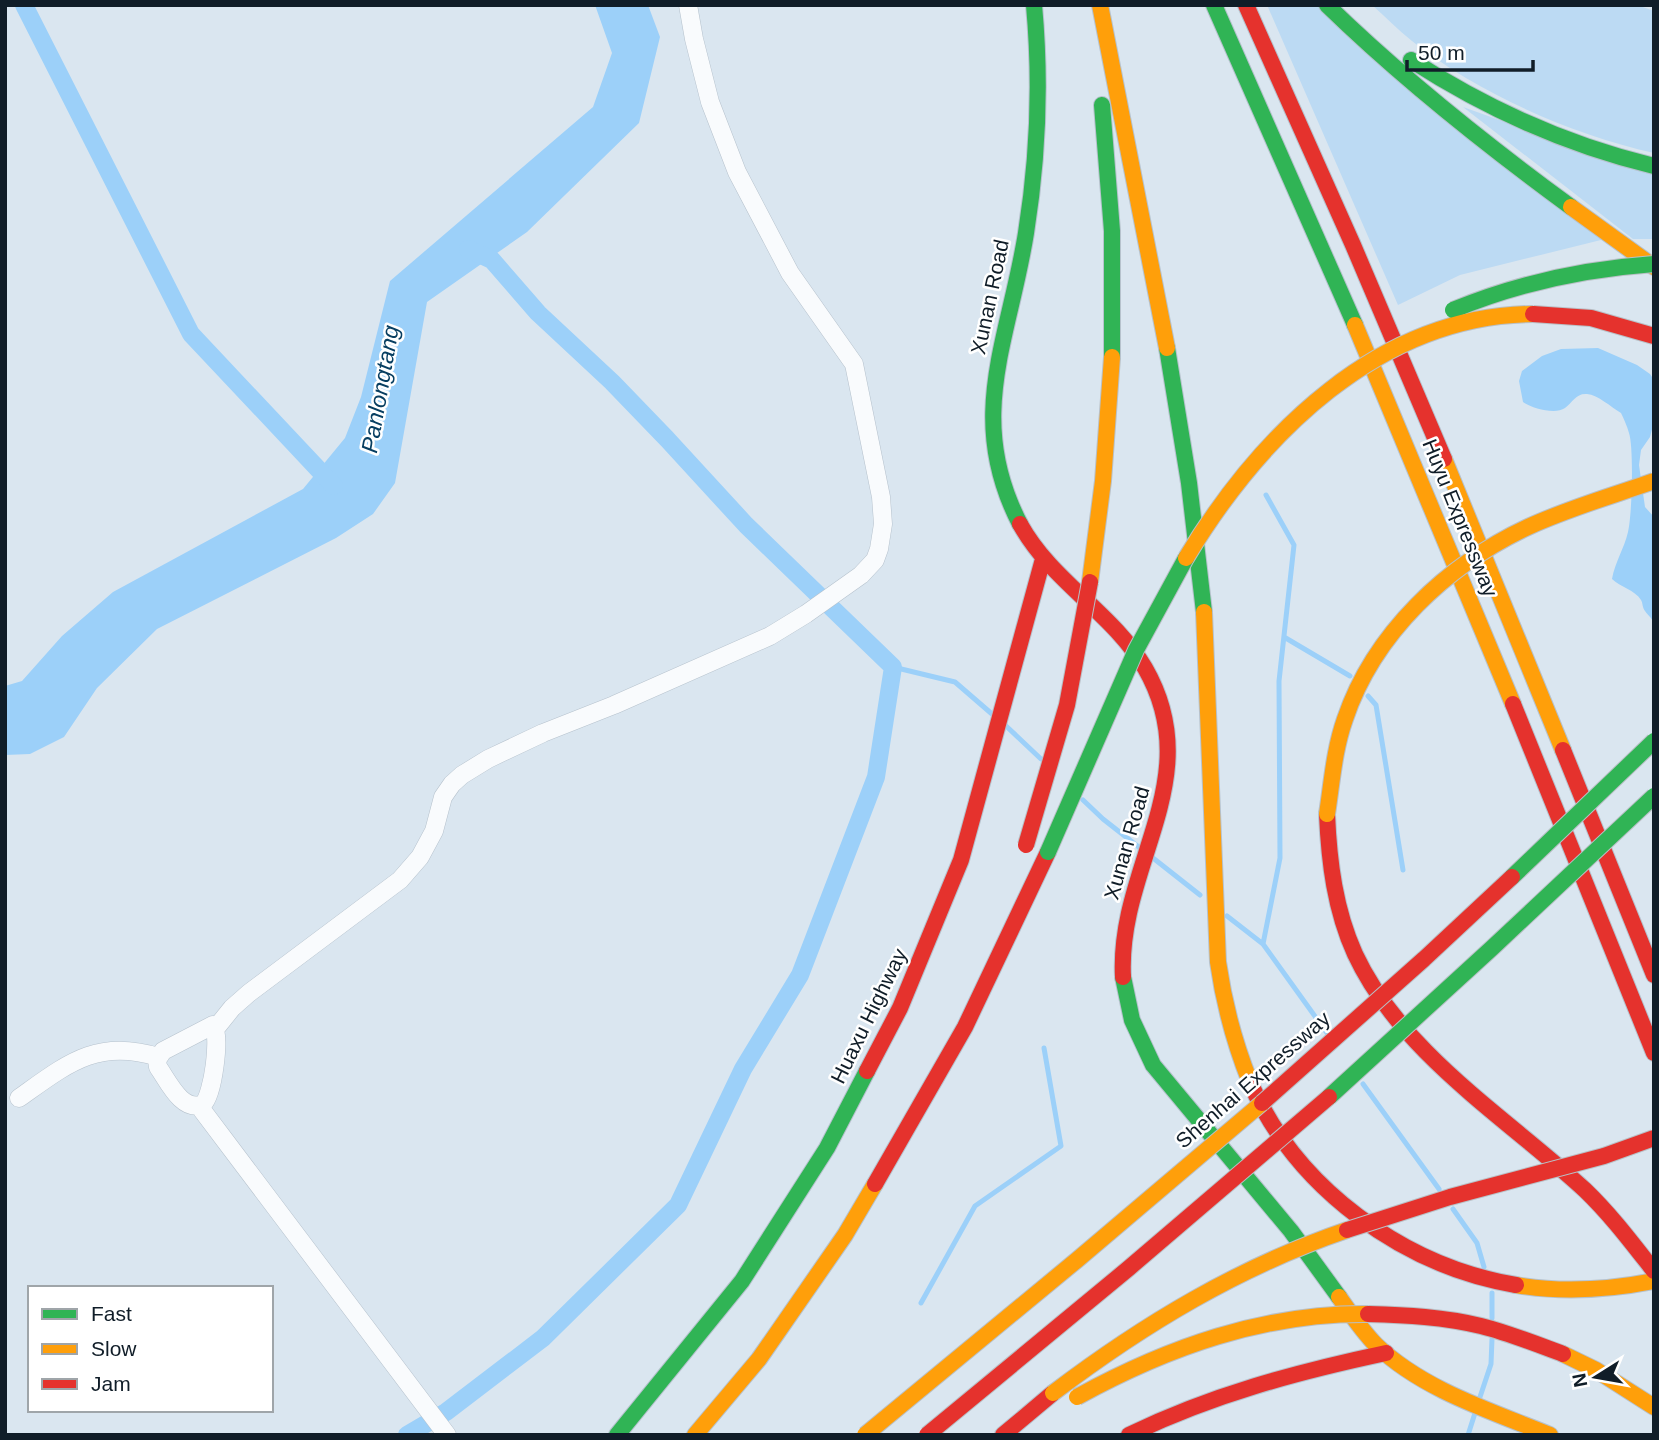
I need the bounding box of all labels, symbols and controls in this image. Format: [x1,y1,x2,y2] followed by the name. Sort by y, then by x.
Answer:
[1407,28,1533,72] scale bar
[1418,41,1465,64] text: 50 m
[966,237,1013,356] street label: Xunan Road
[356,323,404,455] water label: Panlongtang
[1418,436,1503,600] street label: Huyu Expressway
[1099,784,1154,902] street label: Xunan Road
[826,944,911,1087] street label: Huaxu Highway
[1171,1006,1335,1153] street label: Shenhai Expressway
[28,1286,273,1412] legend
[91,1302,132,1325] text: Fast
[91,1337,137,1360] text: Slow
[1561,1342,1631,1412] north arrow
[1568,1371,1591,1389] text: N
[91,1372,131,1395] text: Jam

